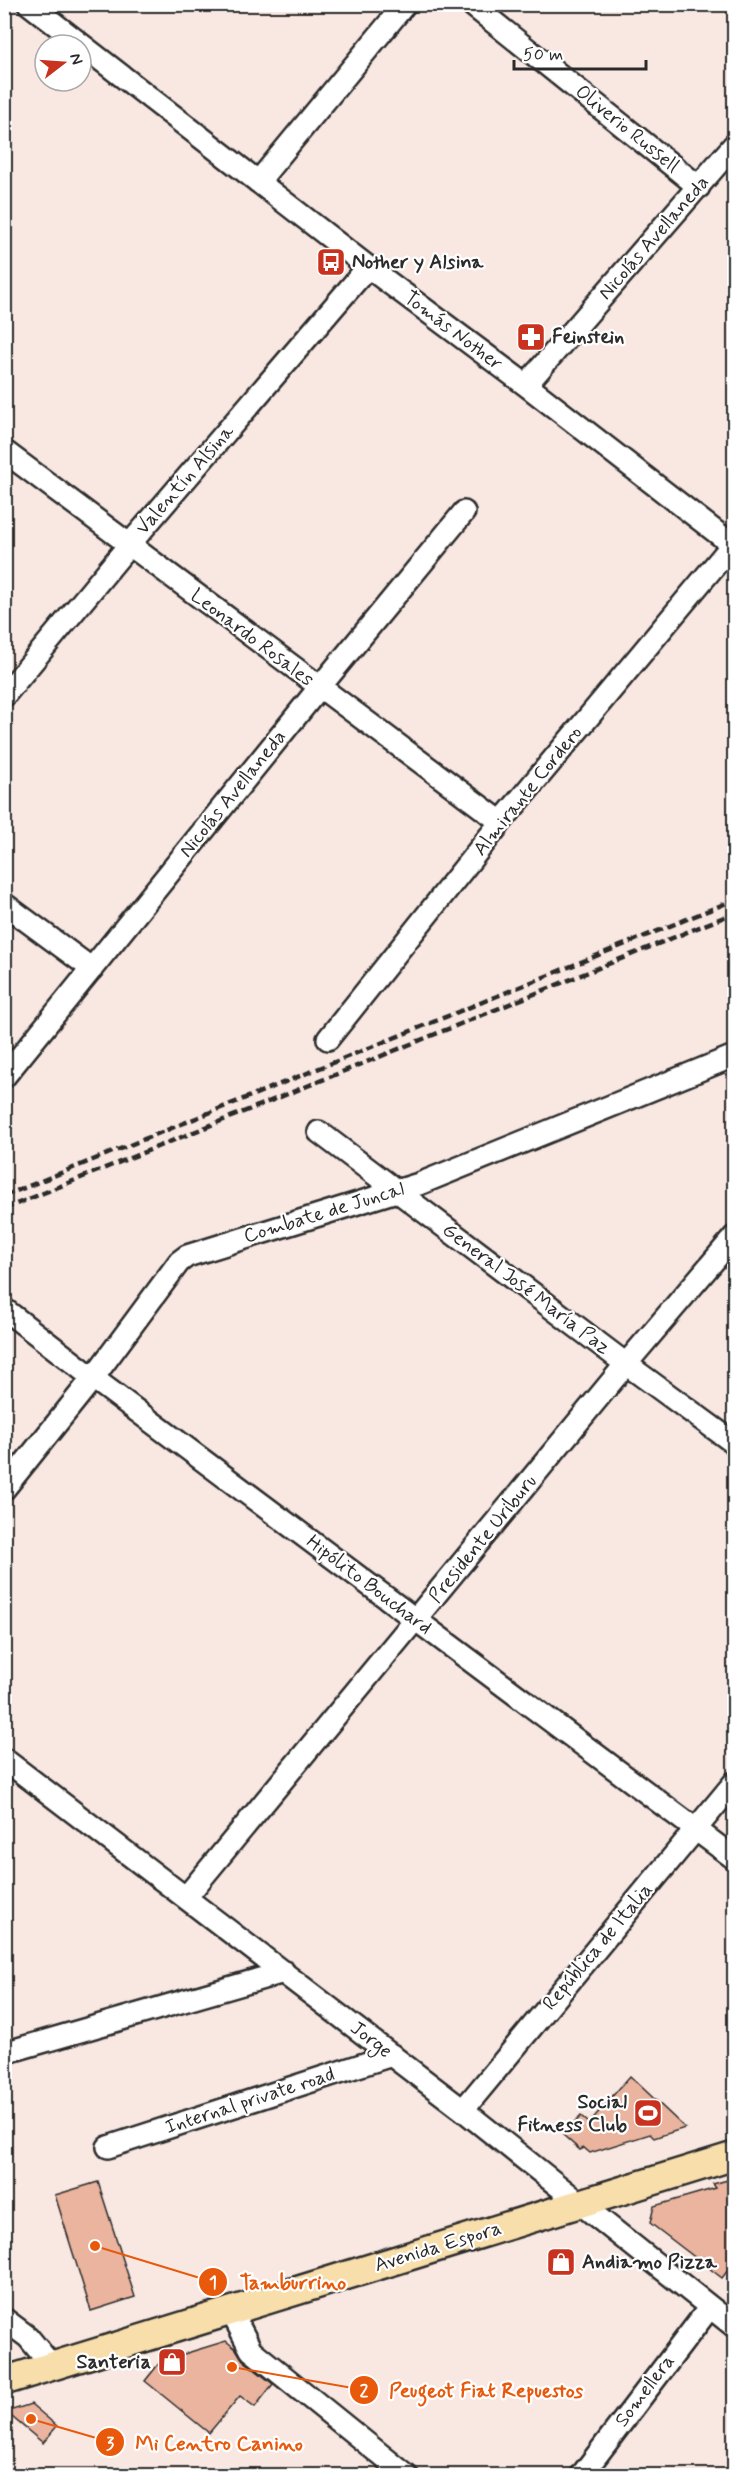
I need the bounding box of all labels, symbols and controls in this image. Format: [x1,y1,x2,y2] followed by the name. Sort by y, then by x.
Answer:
[33,33,93,93] north arrow
[514,33,646,71] scale bar
[523,43,563,67] text: 50 m
[64,51,88,67] text: N
[569,79,685,179] street label: Oliverio Russell
[592,170,716,306] street label: Nicolás Avellaneda
[315,246,347,278] bus stop icon: Nother y Alsina
[352,249,484,276] place label: Nother y Alsina
[398,285,508,377] street label: Tomás Nother
[515,321,547,353] pharmacy icon: Feinstein
[552,324,624,351] place label: Feinstein
[130,418,241,541] street label: Valentín Alsina
[185,583,319,693] street label: Leonardo Rosales
[467,720,589,862] street label: Almirante Cordero
[173,725,293,863] street label: Nicolás Avellaneda
[240,1176,408,1250] street label: Combate de Juncal
[436,1217,616,1361] street label: General José María Paz
[423,1469,543,1609] street label: Presidente Uriburu
[301,1529,437,1641] street label: Hipólito Bouchard
[537,1878,659,2016] street label: República de Italia
[344,2015,398,2066] street label: Jorge
[162,2061,338,2141] street label: Internal private road
[517,2089,627,2139] place label: Social Fitness Club
[632,2097,664,2129] sports icon: Social Fitness Club
[371,2215,505,2279] street label: Avenida Espora
[545,2246,577,2278] shop icon: Andiamo Pizza
[582,2249,718,2276] place label: Andiamo Pizza
[198,2262,358,2301] callout: Tamburrino
[240,2269,346,2297] text: Tamburrino
[209,2271,217,2295] text: 1
[156,2346,188,2378] shop icon: Santeria
[77,2349,151,2376] place label: Santeria
[609,2349,681,2433] street label: Somellera
[349,2370,593,2409] callout: Peugeot Fiat Repuestos
[389,2377,584,2407] text: Peugeot Fiat Repuestos
[360,2379,369,2403] text: 2
[95,2423,313,2462] callout: Mi Centro Canino
[135,2430,303,2458] text: Mi Centro Canino
[106,2432,115,2456] text: 3

